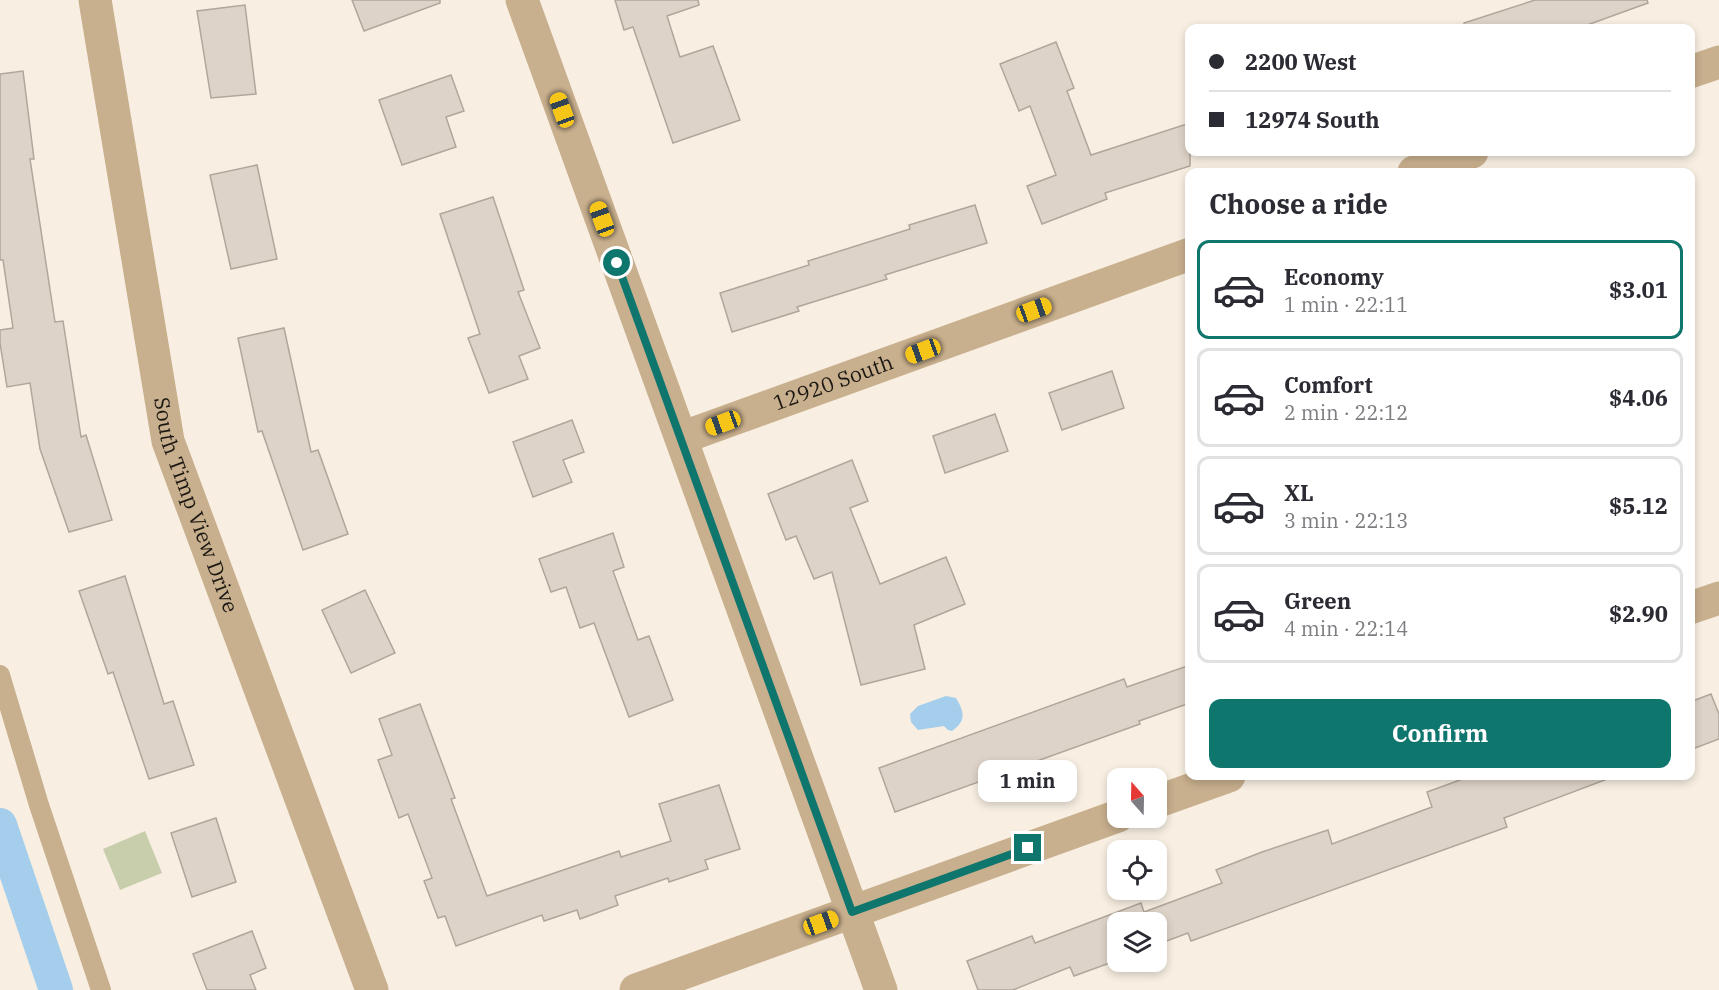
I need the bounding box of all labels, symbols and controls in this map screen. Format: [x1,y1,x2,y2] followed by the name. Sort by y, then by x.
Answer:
[1245,47,1356,76] text: 2200 West
[547,90,577,130] car
[1245,105,1380,134] text: 12974 South
[1209,186,1388,221] text: Choose a ride
[587,199,617,239] car
[603,249,630,276] route start
[1284,262,1384,291] text: Economy
[1212,263,1266,317] icon: car
[1609,275,1668,304] text: $3.01
[1284,291,1408,318] text: 1 min · 22:11
[1014,295,1054,325] car
[903,336,943,366] car
[769,347,897,417] street label: 12920 South
[1284,370,1373,399] text: Comfort
[1212,371,1266,425] icon: car
[1609,383,1668,412] text: $4.06
[148,395,246,616] street label: South Timp View Drive
[1284,399,1408,426] text: 2 min · 22:12
[703,408,743,438] car
[1284,478,1314,507] text: XL
[1212,479,1266,533] icon: car
[1609,491,1668,520] text: $5.12
[1284,507,1408,534] text: 3 min · 22:13
[1284,586,1351,615] text: Green
[1212,587,1266,641] icon: car
[1609,599,1668,628] text: $2.90
[1284,615,1408,642] text: 4 min · 22:14
[1209,699,1671,768] button: Confirm
[978,761,1078,803] callout: 1 min
[1000,767,1056,794] text: 1 min
[1107,768,1167,828] north arrow
[1107,768,1167,972] map controls
[1014,834,1041,861] route end
[1107,840,1167,900] button: locate
[801,908,841,938] car
[1107,912,1167,972] button: layers

